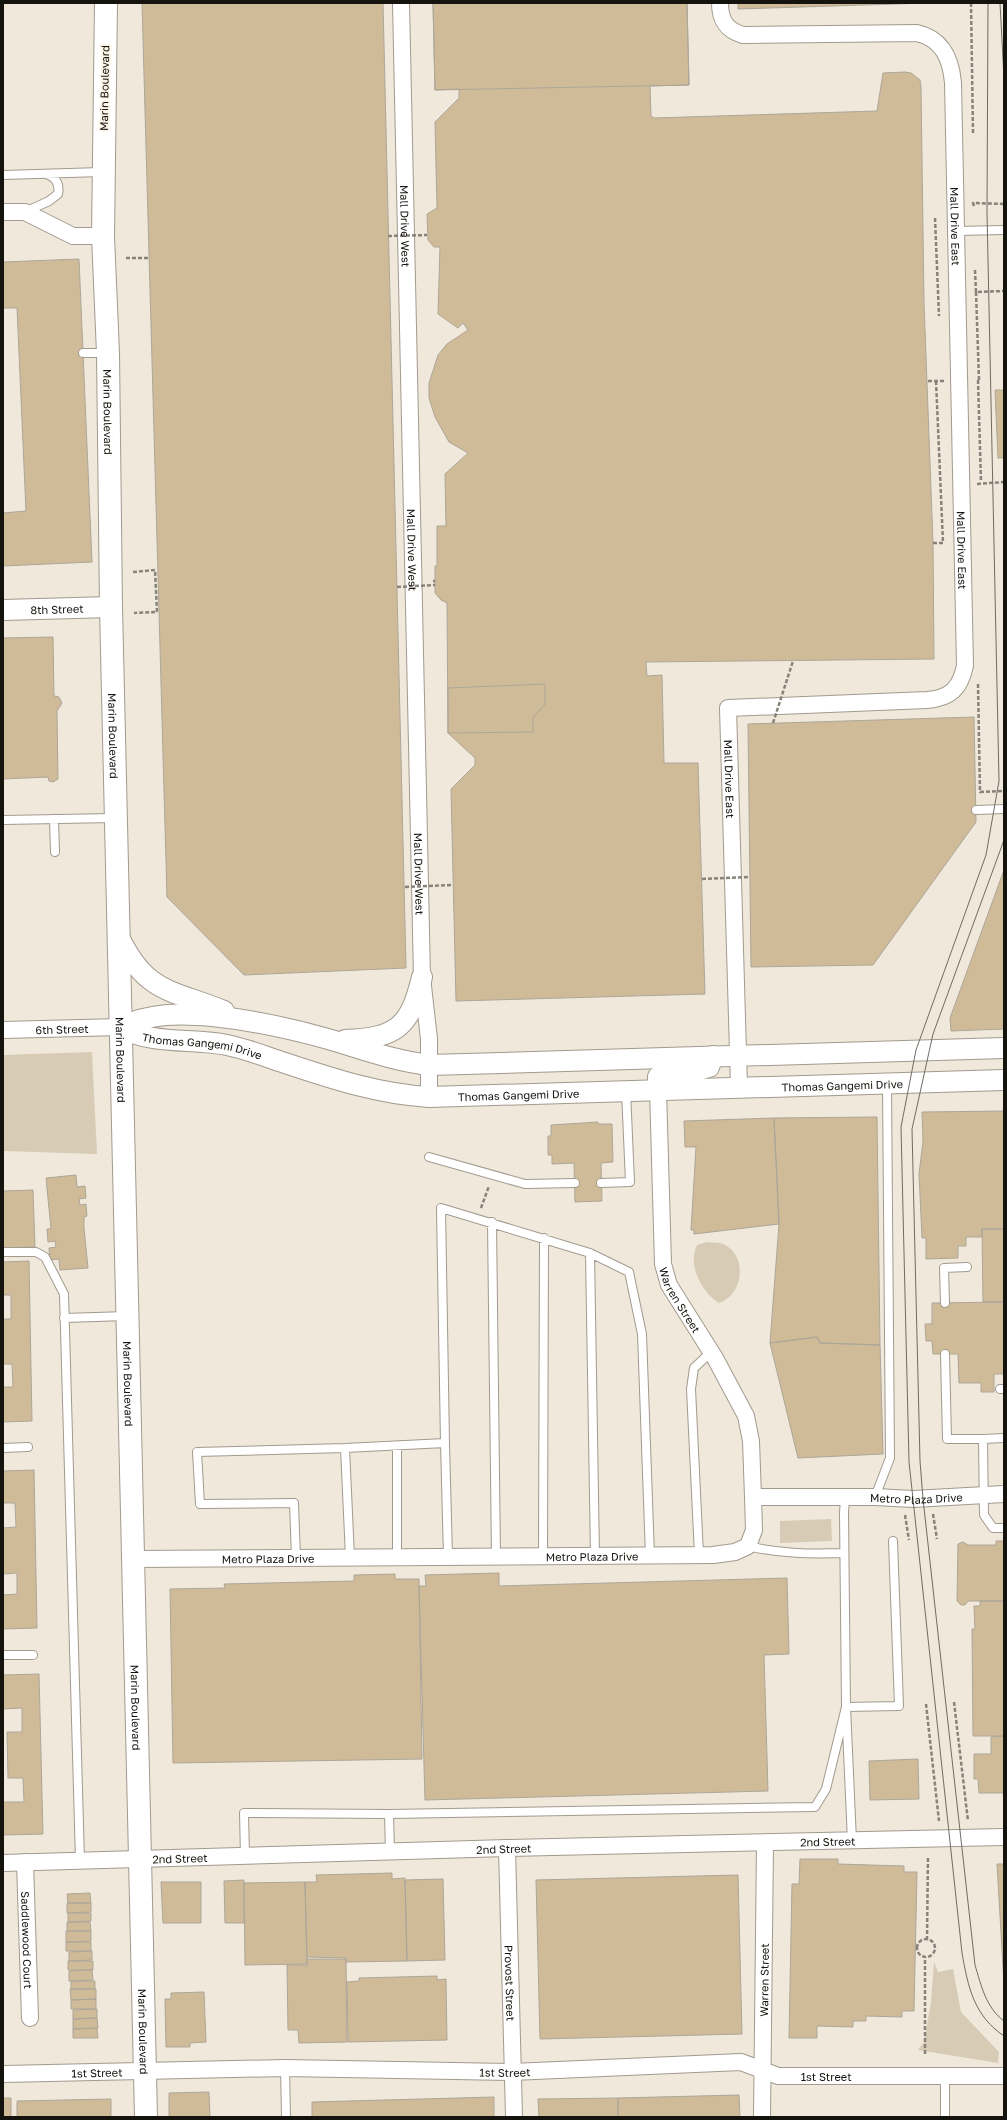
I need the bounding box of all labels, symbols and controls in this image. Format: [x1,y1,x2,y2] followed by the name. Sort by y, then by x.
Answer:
[97,45,111,131] street label: Marin Boulevard
[398,185,413,267] street label: Mall Drive West
[949,187,963,266] street label: Mall Drive East
[102,369,116,455] street label: Marin Boulevard
[405,509,420,591] street label: Mall Drive West
[955,511,970,590] street label: Mall Drive East
[30,601,84,616] street label: 8th Street
[106,693,121,779] street label: Marin Boulevard
[722,739,738,818] street label: Mall Drive East
[412,833,427,915] street label: Mall Drive West
[114,1017,129,1103] street label: Marin Boulevard
[35,1021,89,1036] street label: 6th Street
[141,1030,264,1061] street label: Thomas Gangemi Drive
[781,1076,903,1093] street label: Thomas Gangemi Drive
[458,1086,579,1103] street label: Thomas Gangemi Drive
[658,1265,704,1335] street label: Warren Street
[122,1341,136,1427] street label: Marin Boulevard
[870,1490,963,1506] street label: Metro Plaza Drive
[546,1549,638,1563] street label: Metro Plaza Drive
[222,1551,314,1565] street label: Metro Plaza Drive
[129,1665,144,1751] street label: Marin Boulevard
[800,1834,855,1848] street label: 2nd Street
[476,1841,532,1855] street label: 2nd Street
[152,1850,208,1865] street label: 2nd Street
[19,1891,36,1989] street label: Saddlewood Court
[757,1943,770,2017] street label: Warren Street
[503,1945,518,2021] street label: Provost Street
[137,1988,152,2074] street label: Marin Boulevard
[71,2065,123,2079] street label: 1st Street
[479,2065,531,2079] street label: 1st Street
[801,2070,852,2083] street label: 1st Street

